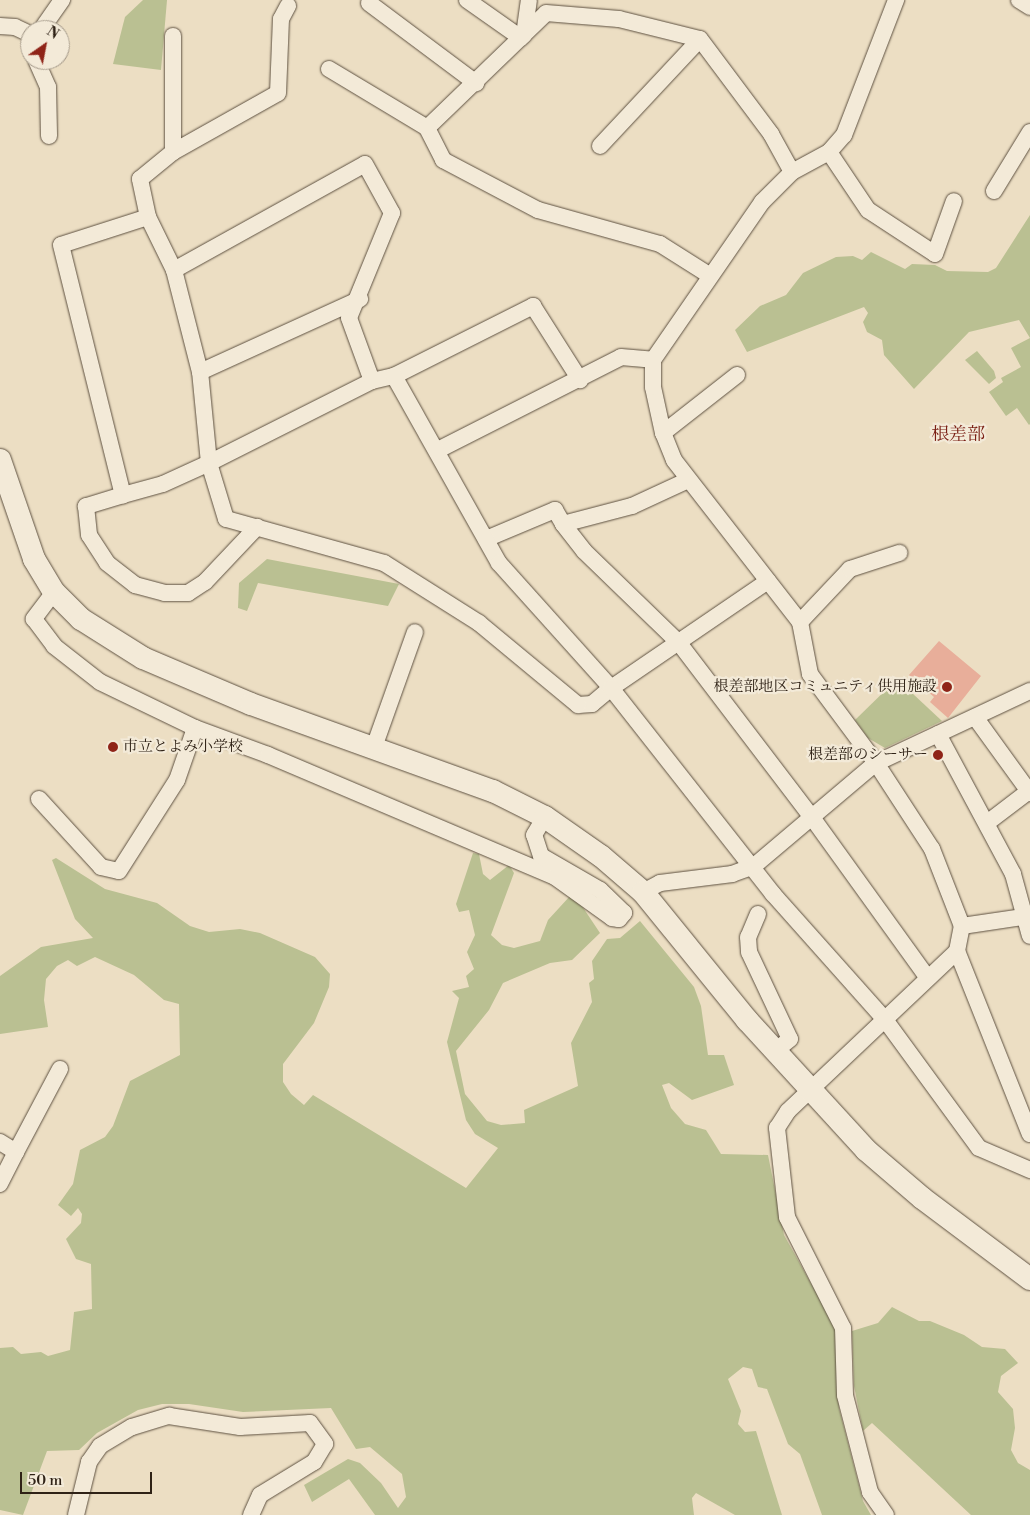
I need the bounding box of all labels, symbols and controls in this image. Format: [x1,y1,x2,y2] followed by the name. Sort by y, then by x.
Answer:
[20,20,70,70] north arrow
[43,23,62,44] text: N
[931,424,985,446] district label: 根差部
[712,678,937,696] place label: 根差部地区コミュニティ供用施設
[941,681,953,693] marker: 根差部地区コミュニティ供用施設
[123,738,243,756] place label: 市立とよみ小学校
[107,741,119,753] marker: 市立とよみ小学校
[808,746,928,764] place label: 根差部のシーサー
[932,749,944,761] marker: 根差部のシーサー
[22,1462,155,1494] scale bar
[28,1471,62,1490] text: 50 m

